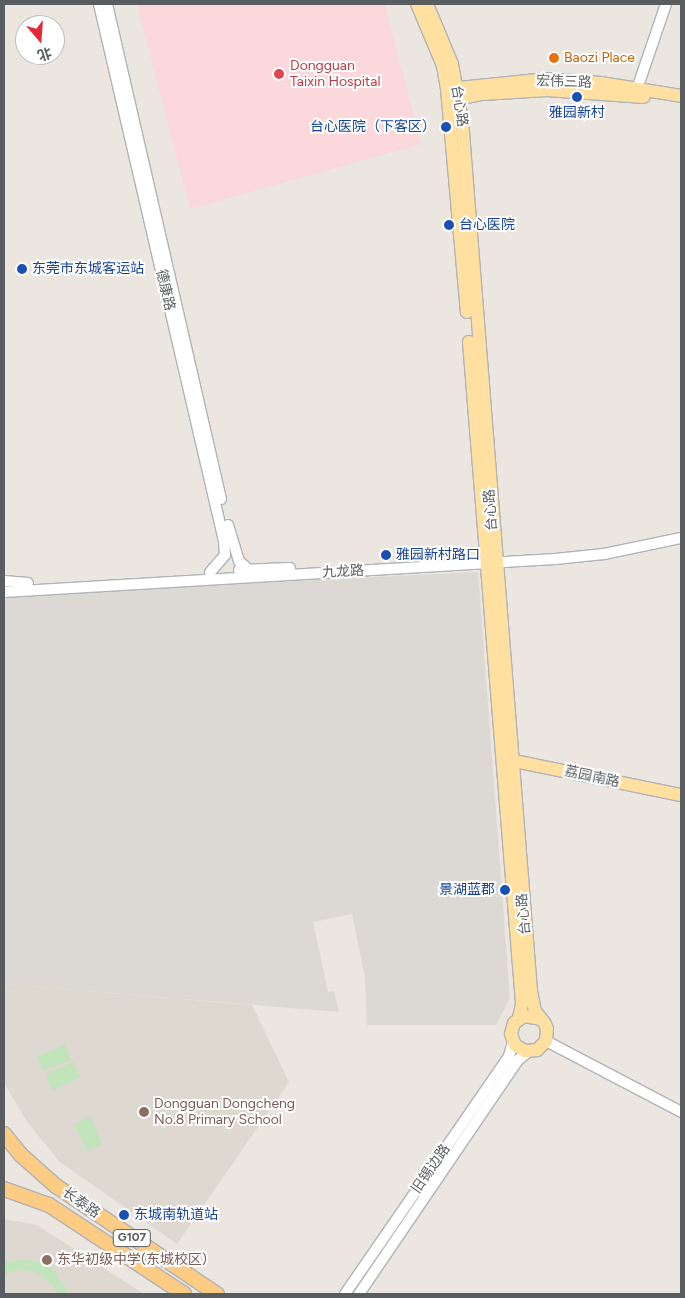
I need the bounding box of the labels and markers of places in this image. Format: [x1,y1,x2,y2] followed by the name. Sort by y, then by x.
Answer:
[564,50,635,66] place label: Baozi Place
[548,52,560,64] marker: Baozi Place
[290,58,381,90] place label: Dongguan Taixin Hospital
[272,67,286,81] marker: Dongguan Taixin Hospital
[571,91,583,103] marker: 雅园新村
[549,105,605,121] place label: 雅园新村
[310,119,436,135] place label: 台心医院（下客区）
[440,121,452,133] marker: 台心医院（下客区）
[459,217,515,233] place label: 台心医院
[443,219,455,231] marker: 台心医院
[32,261,144,277] place label: 东莞市东城客运站
[16,263,28,275] marker: 东莞市东城客运站
[396,547,480,563] place label: 雅园新村路口
[380,549,392,561] marker: 雅园新村路口
[439,882,495,898] place label: 景湖蓝郡
[499,884,511,896] marker: 景湖蓝郡
[154,1096,295,1128] place label: Dongguan Dongcheng No.8 Primary School
[138,1106,150,1118] marker: Dongguan Dongcheng No.8 Primary School
[134,1207,218,1223] place label: 东城南轨道站
[118,1209,130,1221] marker: 东城南轨道站
[57,1252,207,1268] place label: 东华初级中学(东城校区)
[41,1254,53,1266] marker: 东华初级中学(东城校区)

